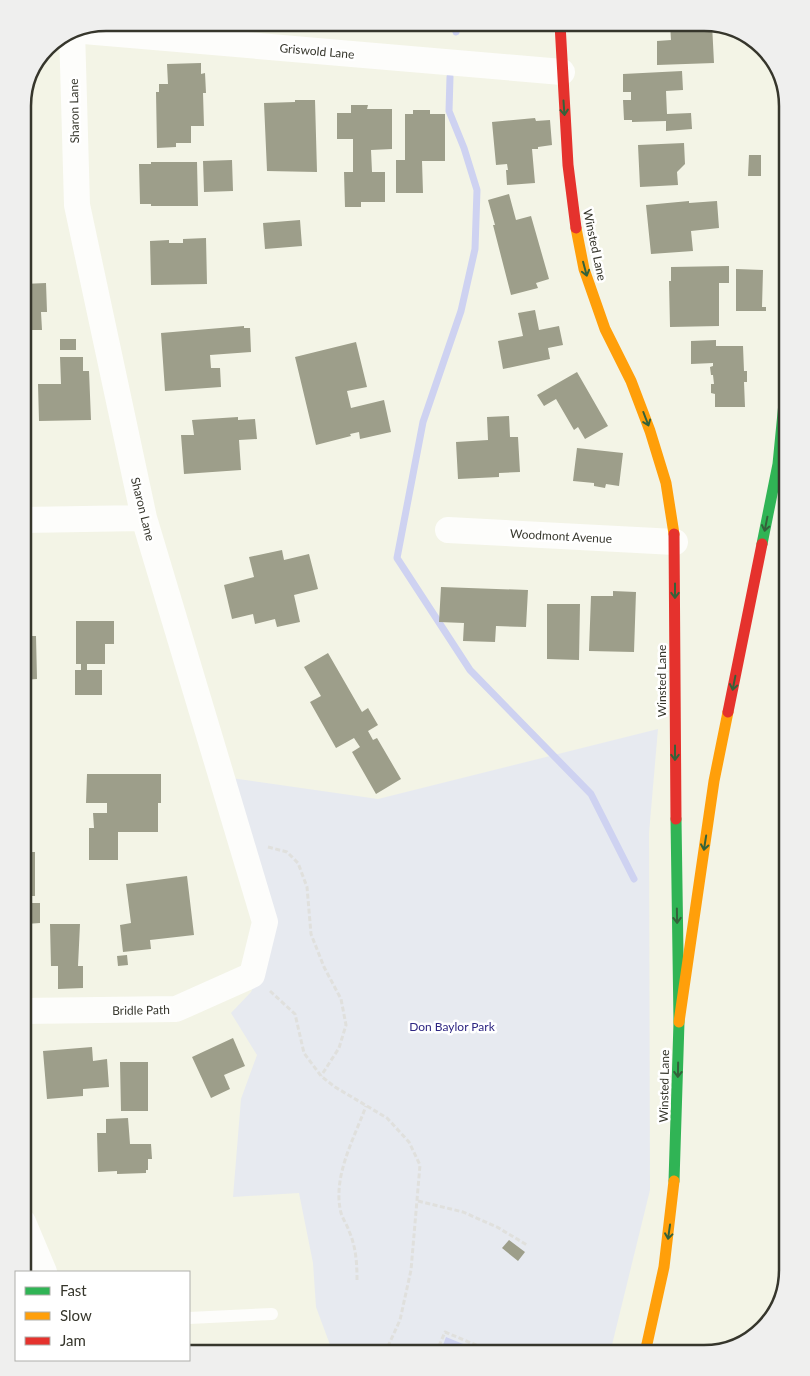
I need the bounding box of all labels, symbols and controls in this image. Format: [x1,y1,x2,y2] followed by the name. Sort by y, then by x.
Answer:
[279,40,355,62] street label: Griswold Lane
[66,78,82,144] street label: Sharon Lane
[560,99,569,115] one-way arrow
[580,208,610,282] street label: Winsted Lane
[580,260,590,276] one-way arrow
[642,411,651,426] one-way arrow
[128,476,158,542] street label: Sharon Lane
[761,516,771,532] one-way arrow
[510,526,612,546] street label: Woodmont Avenue
[670,582,680,599] one-way arrow
[654,645,669,717] street label: Winsted Lane
[729,675,738,691] one-way arrow
[670,745,680,761] one-way arrow
[699,835,709,851] one-way arrow
[673,907,682,923] one-way arrow
[112,1002,170,1018] street label: Bridle Path
[409,1019,496,1034] park label: Don Baylor Park
[656,1050,672,1122] street label: Winsted Lane
[673,1062,683,1078] one-way arrow
[663,1224,673,1240] one-way arrow
[15,1271,190,1361] legend
[60,1281,87,1299] text: Fast
[60,1306,92,1324] text: Slow
[60,1331,86,1349] text: Jam

